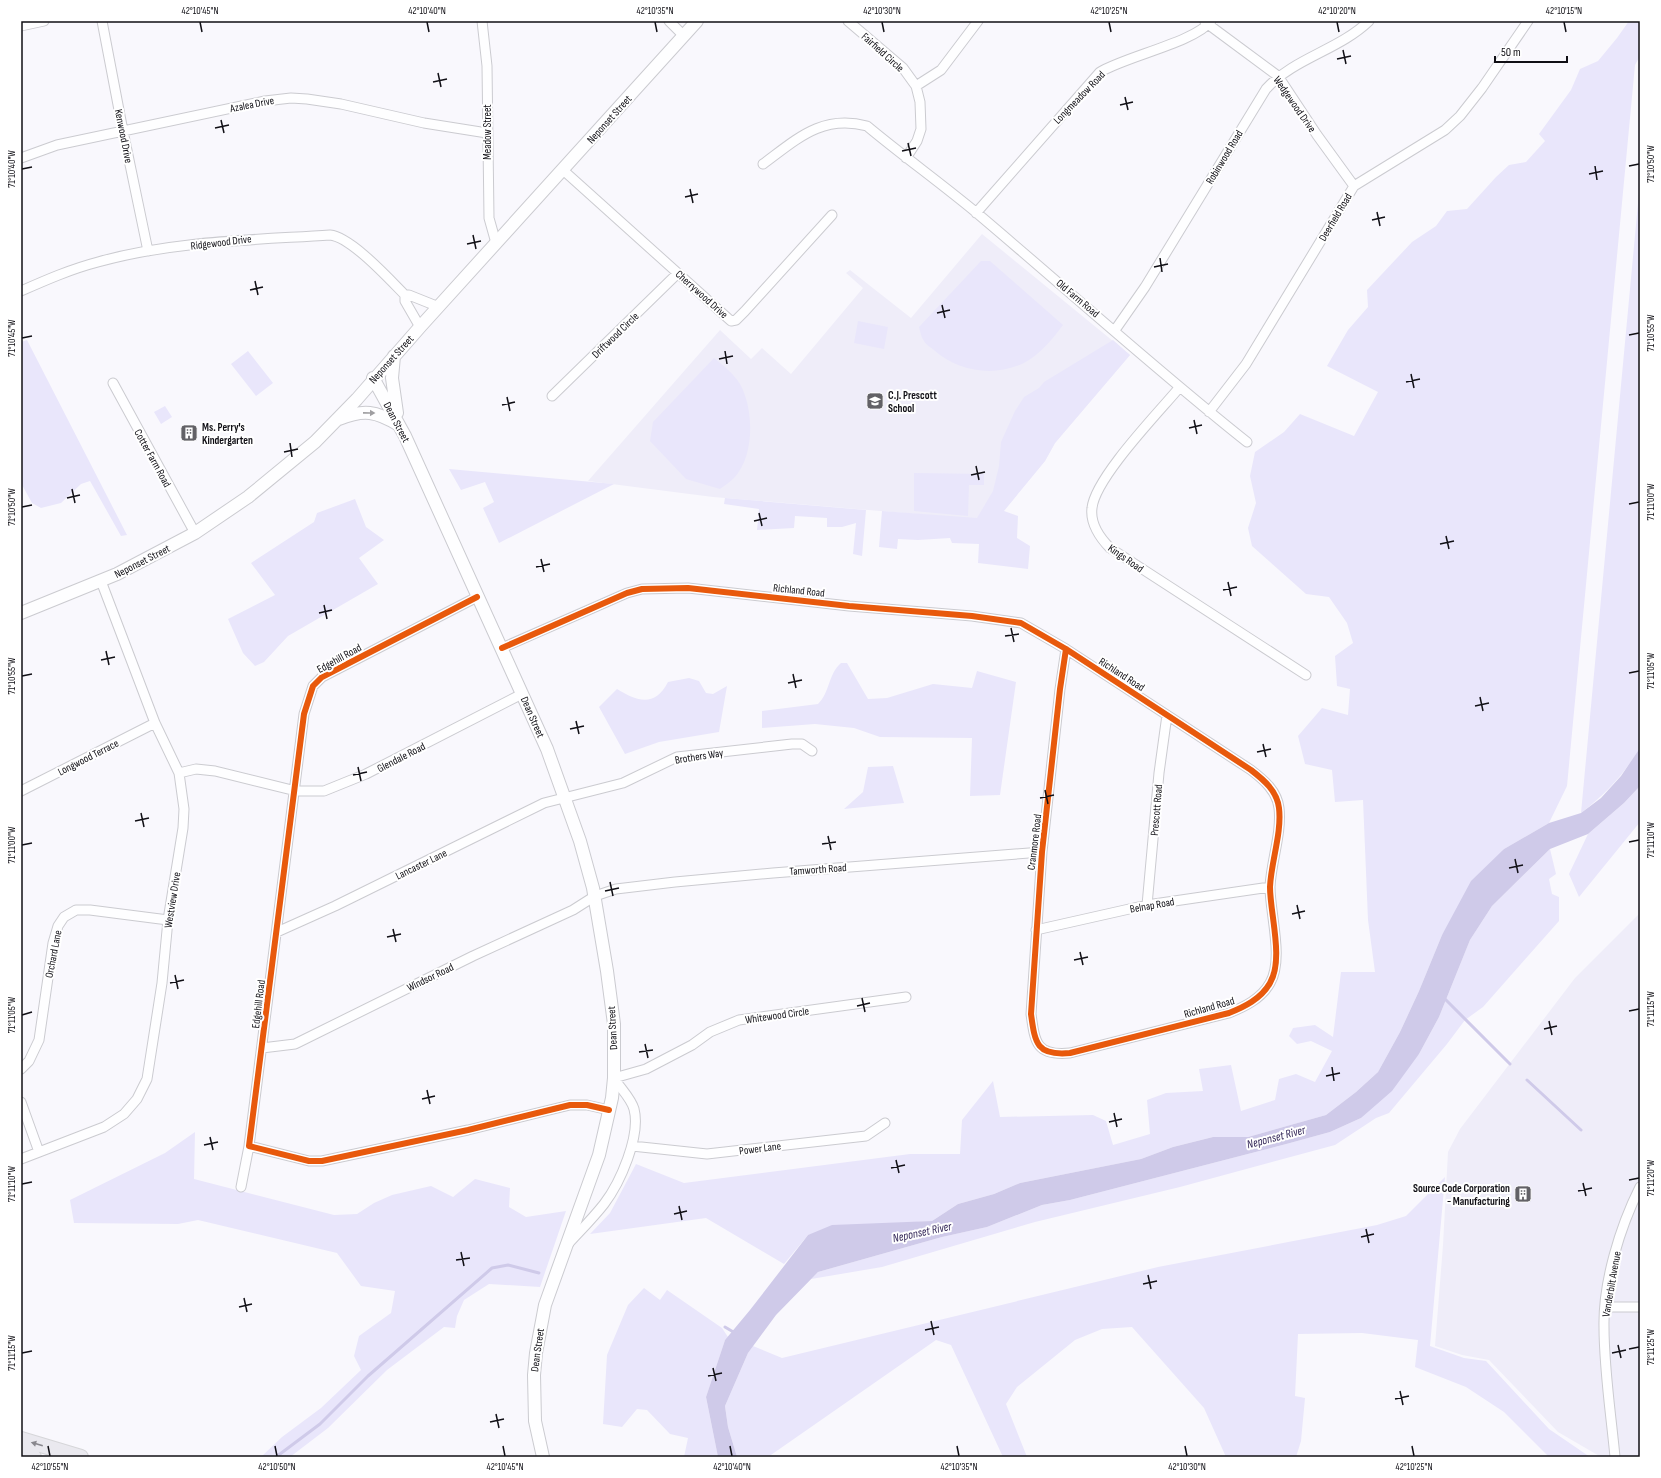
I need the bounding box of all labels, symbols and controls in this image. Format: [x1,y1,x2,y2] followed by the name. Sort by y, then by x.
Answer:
[181,5,219,17] text: 42°10'45"N
[408,5,446,17] text: 42°10'40"N
[636,5,674,17] text: 42°10'35"N
[863,5,901,17] text: 42°10'30"N
[1090,5,1128,17] text: 42°10'25"N
[1318,5,1356,17] text: 42°10'20"N
[1546,5,1582,17] text: 42°10'15"N
[859,30,906,75] street label: Fairfield Circle
[1495,38,1567,64] scale bar
[1501,45,1521,60] text: 50 m
[1051,68,1108,127] street label: Longmeadow Road
[1270,74,1319,135] street label: Wedgewood Drive
[584,92,635,146] street label: Neponset Street
[228,94,275,115] street label: Azalea Drive
[481,104,494,160] street label: Meadow Street
[112,108,135,164] street label: Kenwood Drive
[1203,128,1246,187] street label: Robinwood Road
[1645,145,1657,183] text: 71°10'50"W
[6,150,18,188] text: 71°10'40"W
[1316,191,1355,244] street label: Deerfield Road
[190,232,252,253] street label: Ridgewood Drive
[673,267,731,321] street label: Cherrywood Drive
[1053,277,1102,320] street label: Old Farm Road
[589,310,641,361] street label: Driftwood Circle
[1645,314,1657,352] text: 71°10'55"W
[6,319,18,357] text: 71°10'45"W
[366,332,417,386] street label: Neponset Street
[888,389,937,415] place label: C.J. Prescott School
[865,391,885,411] school or university icon: C.J. Prescott School
[381,400,413,445] street label: Dean Street
[362,410,375,417] one-way arrow
[202,421,253,447] place label: Ms. Perry's Kindergarten
[179,423,199,443] building icon: Ms. Perry's Kindergarten
[131,427,174,490] street label: Cotter Farm Road
[1645,483,1657,520] text: 71°11'00"W
[6,488,18,526] text: 71°10'50"W
[112,542,173,581] street label: Neponset Street
[1106,542,1146,575] street label: Kings Road
[772,581,826,600] street label: Richland Road
[315,641,364,676] street label: Edgehill Road
[1645,652,1657,689] text: 71°11'05"W
[1096,655,1147,694] street label: Richland Road
[6,657,18,695] text: 71°10'55"W
[518,695,548,740] street label: Dean Street
[56,737,121,778] street label: Longwood Terrace
[375,740,428,775] street label: Glendale Road
[674,746,725,767] street label: Brothers Way
[1148,783,1165,836] street label: Prescott Road
[1025,813,1044,871] street label: Cranmore Road
[1645,822,1657,858] text: 71°11'10"W
[6,826,18,863] text: 71°11'00"W
[393,846,449,882] street label: Lancaster Lane
[789,861,847,878] street label: Tamworth Road
[162,871,183,929] street label: Westview Drive
[1129,895,1176,916] street label: Belnap Road
[42,929,64,979] street label: Orchard Lane
[405,960,456,994] street label: Windsor Road
[249,979,268,1029] street label: Edgehill Road
[1645,991,1657,1027] text: 71°11'15"W
[1182,994,1236,1021] street label: Richland Road
[6,996,18,1033] text: 71°11'05"W
[605,1005,620,1050] street label: Dean Street
[744,1005,810,1026] street label: Whitewood Circle
[1245,1122,1308,1152] water label: Neponset River
[738,1139,782,1158] street label: Power Lane
[1645,1159,1657,1196] text: 71°11'20"W
[6,1166,18,1202] text: 71°11'10"W
[1413,1182,1510,1208] place label: Source Code Corporation - Manufacturing
[1513,1184,1533,1204] building icon: Source Code Corporation - Manufacturing
[891,1219,954,1246] water label: Neponset River
[1599,1250,1624,1318] street label: Vanderbilt Avenue
[528,1327,547,1373] street label: Dean Street
[1645,1329,1657,1365] text: 71°11'25"W
[6,1335,18,1371] text: 71°11'15"W
[31,1441,43,1447] one-way arrow
[32,1461,68,1473] text: 42°10'55"N
[258,1461,296,1473] text: 42°10'50"N
[486,1461,524,1473] text: 42°10'45"N
[713,1461,751,1473] text: 42°10'40"N
[940,1461,978,1473] text: 42°10'35"N
[1168,1461,1206,1473] text: 42°10'30"N
[1395,1461,1433,1473] text: 42°10'25"N

